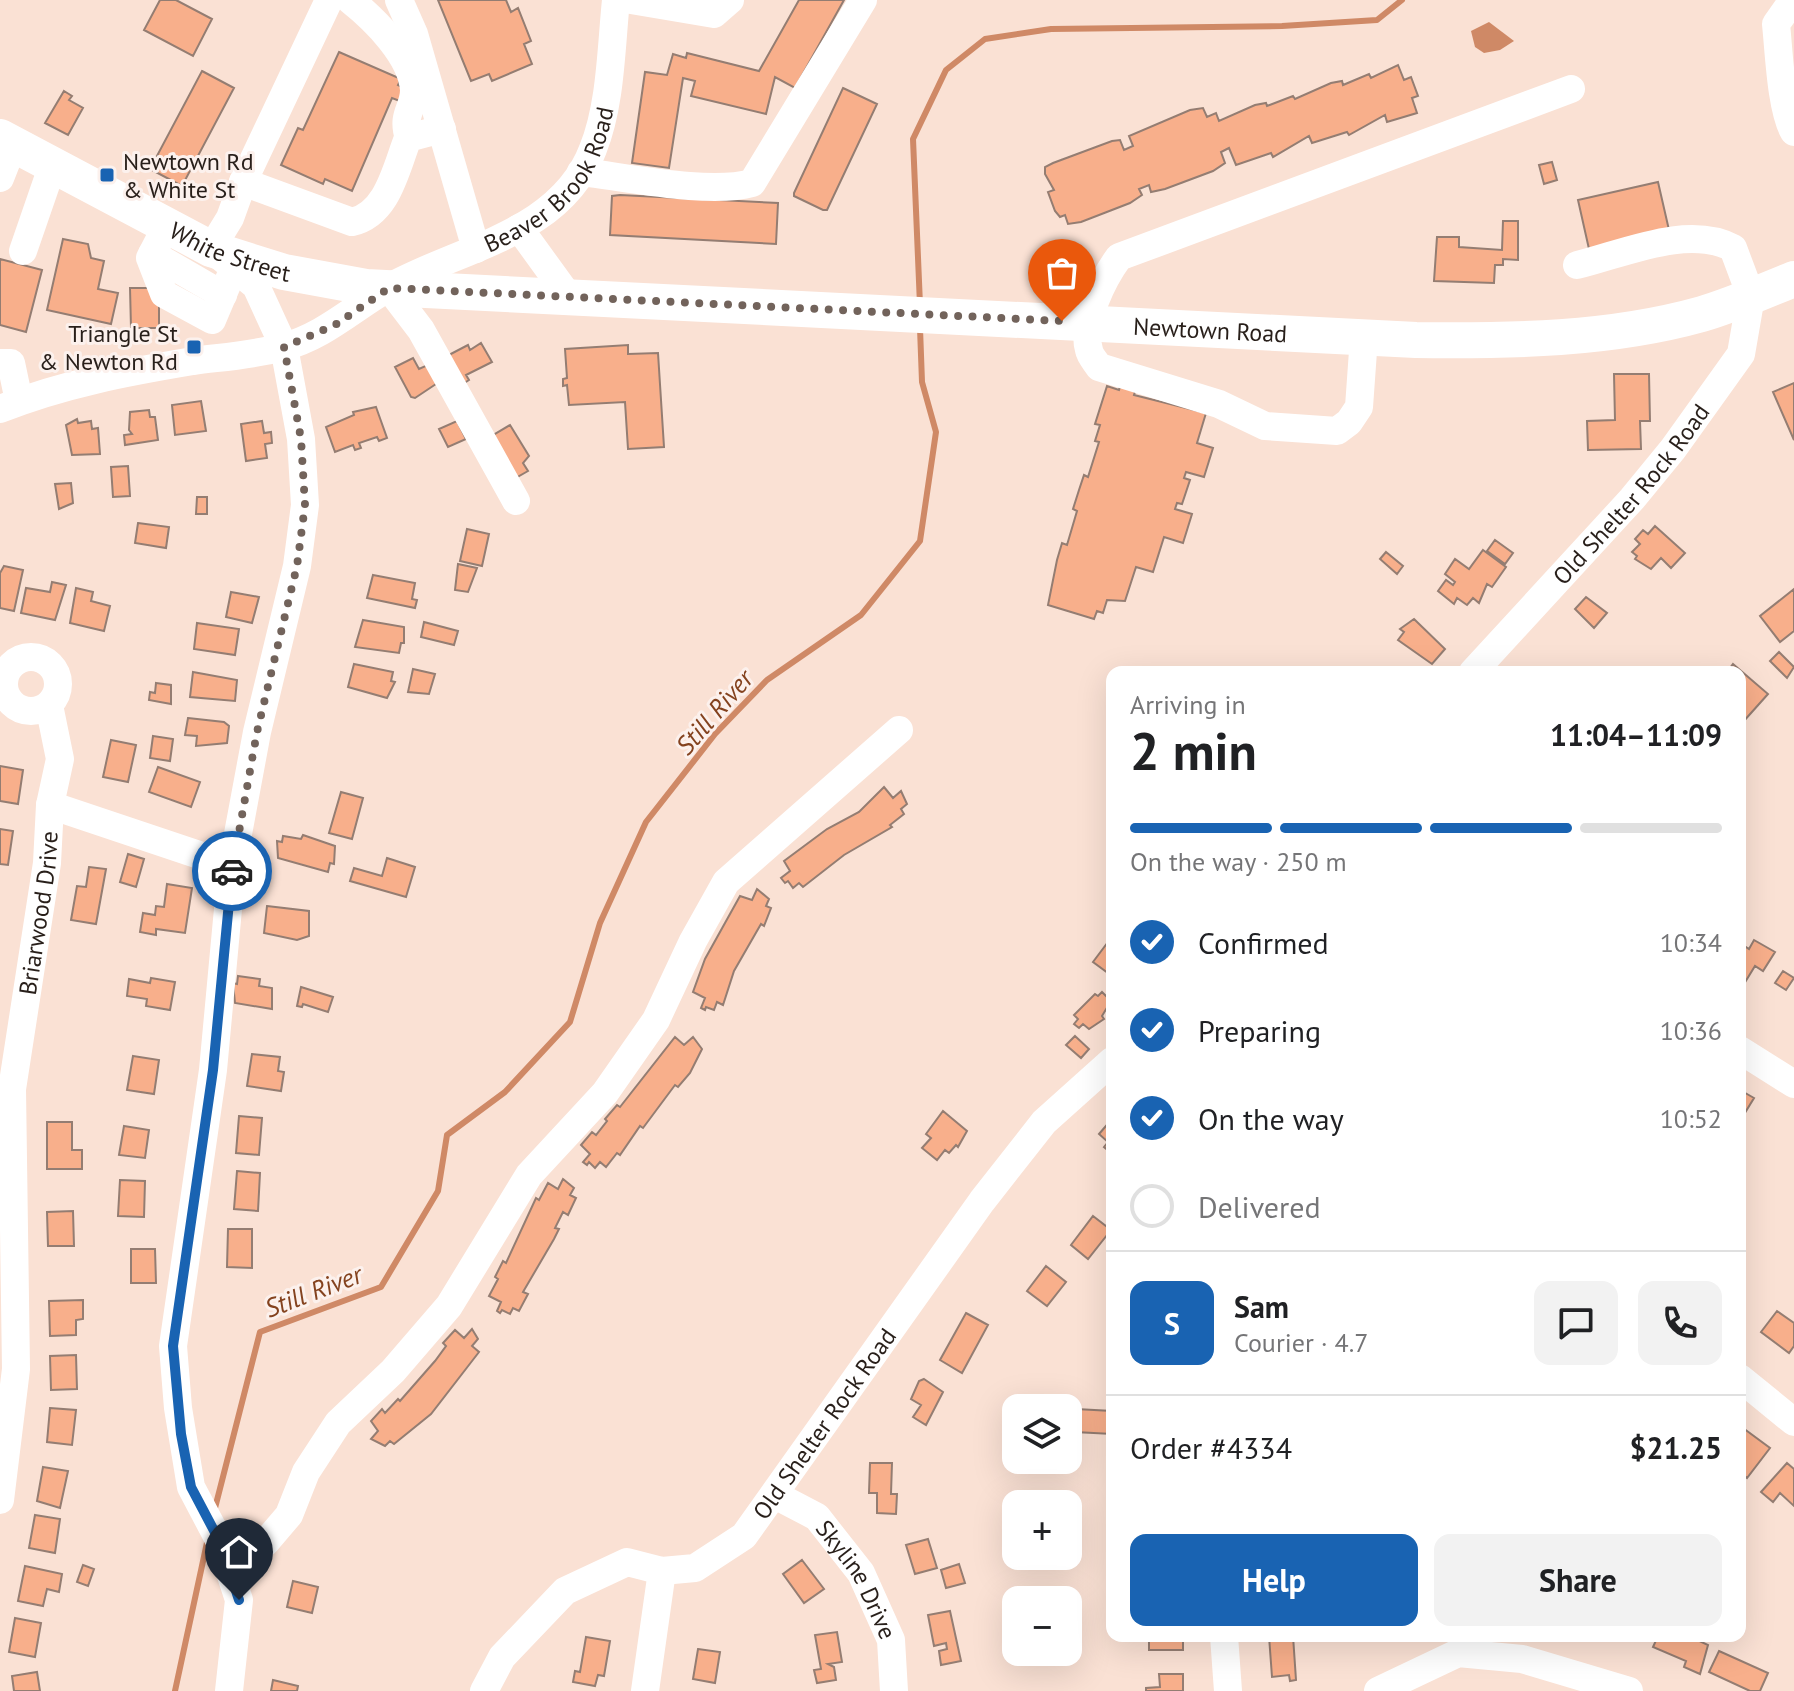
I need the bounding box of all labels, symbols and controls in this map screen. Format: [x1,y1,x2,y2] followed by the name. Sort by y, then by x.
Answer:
[479,104,620,259] street label: Beaver Brook Road
[123,146,254,205] place label: Newtown Rd & White St
[98,166,116,184] marker: Newtown Rd & White St
[164,214,293,288] street label: White Street
[1028,239,1096,321] pin
[1040,251,1084,295] icon: bag
[1132,310,1288,349] street label: Newtown Road
[39,318,178,377] place label: Triangle St & Newton Rd
[185,338,203,356] marker: Triangle St & Newton Rd
[1546,398,1716,591] street label: Old Shelter Rock Road
[668,662,761,761] water label: Still River
[1130,688,1246,721] text: Arriving in
[1550,715,1722,754] text: 11:04–11:09
[1130,717,1257,784] text: 2 min
[11,830,64,997] street label: Briarwood Drive
[192,831,272,911] courier
[1130,845,1347,878] text: On the way · 250 m
[210,849,254,893] icon: car
[1130,920,1174,964] icon: check
[1198,923,1329,962] text: Confirmed
[1660,926,1722,959] text: 10:34
[1130,1008,1174,1052] icon: check
[1198,1011,1321,1050] text: Preparing
[1660,1014,1722,1047] text: 10:36
[1130,1096,1174,1140] icon: check
[1198,1099,1344,1138] text: On the way
[1660,1102,1722,1135] text: 10:52
[1198,1187,1321,1226] text: Delivered
[260,1257,368,1325] water label: Still River
[1534,1281,1618,1365] button: chat
[1638,1281,1722,1365] button: phone
[1234,1287,1289,1326] text: Sam
[1164,1304,1180,1343] text: S
[745,1322,902,1525] street label: Old Shelter Rock Road
[1234,1326,1368,1359] text: Courier · 4.7
[1002,1394,1082,1666] map controls
[1002,1394,1082,1474] button: layers
[1130,1428,1292,1467] text: Order #4334
[1630,1428,1722,1467] text: $21.25
[1002,1490,1082,1570] button: +
[809,1513,904,1644] street label: Skyline Drive
[205,1518,273,1600] pin
[217,1530,261,1574] icon: home
[1130,1534,1418,1626] button: Help
[1434,1534,1722,1626] button: Share
[1002,1586,1082,1666] button: −

